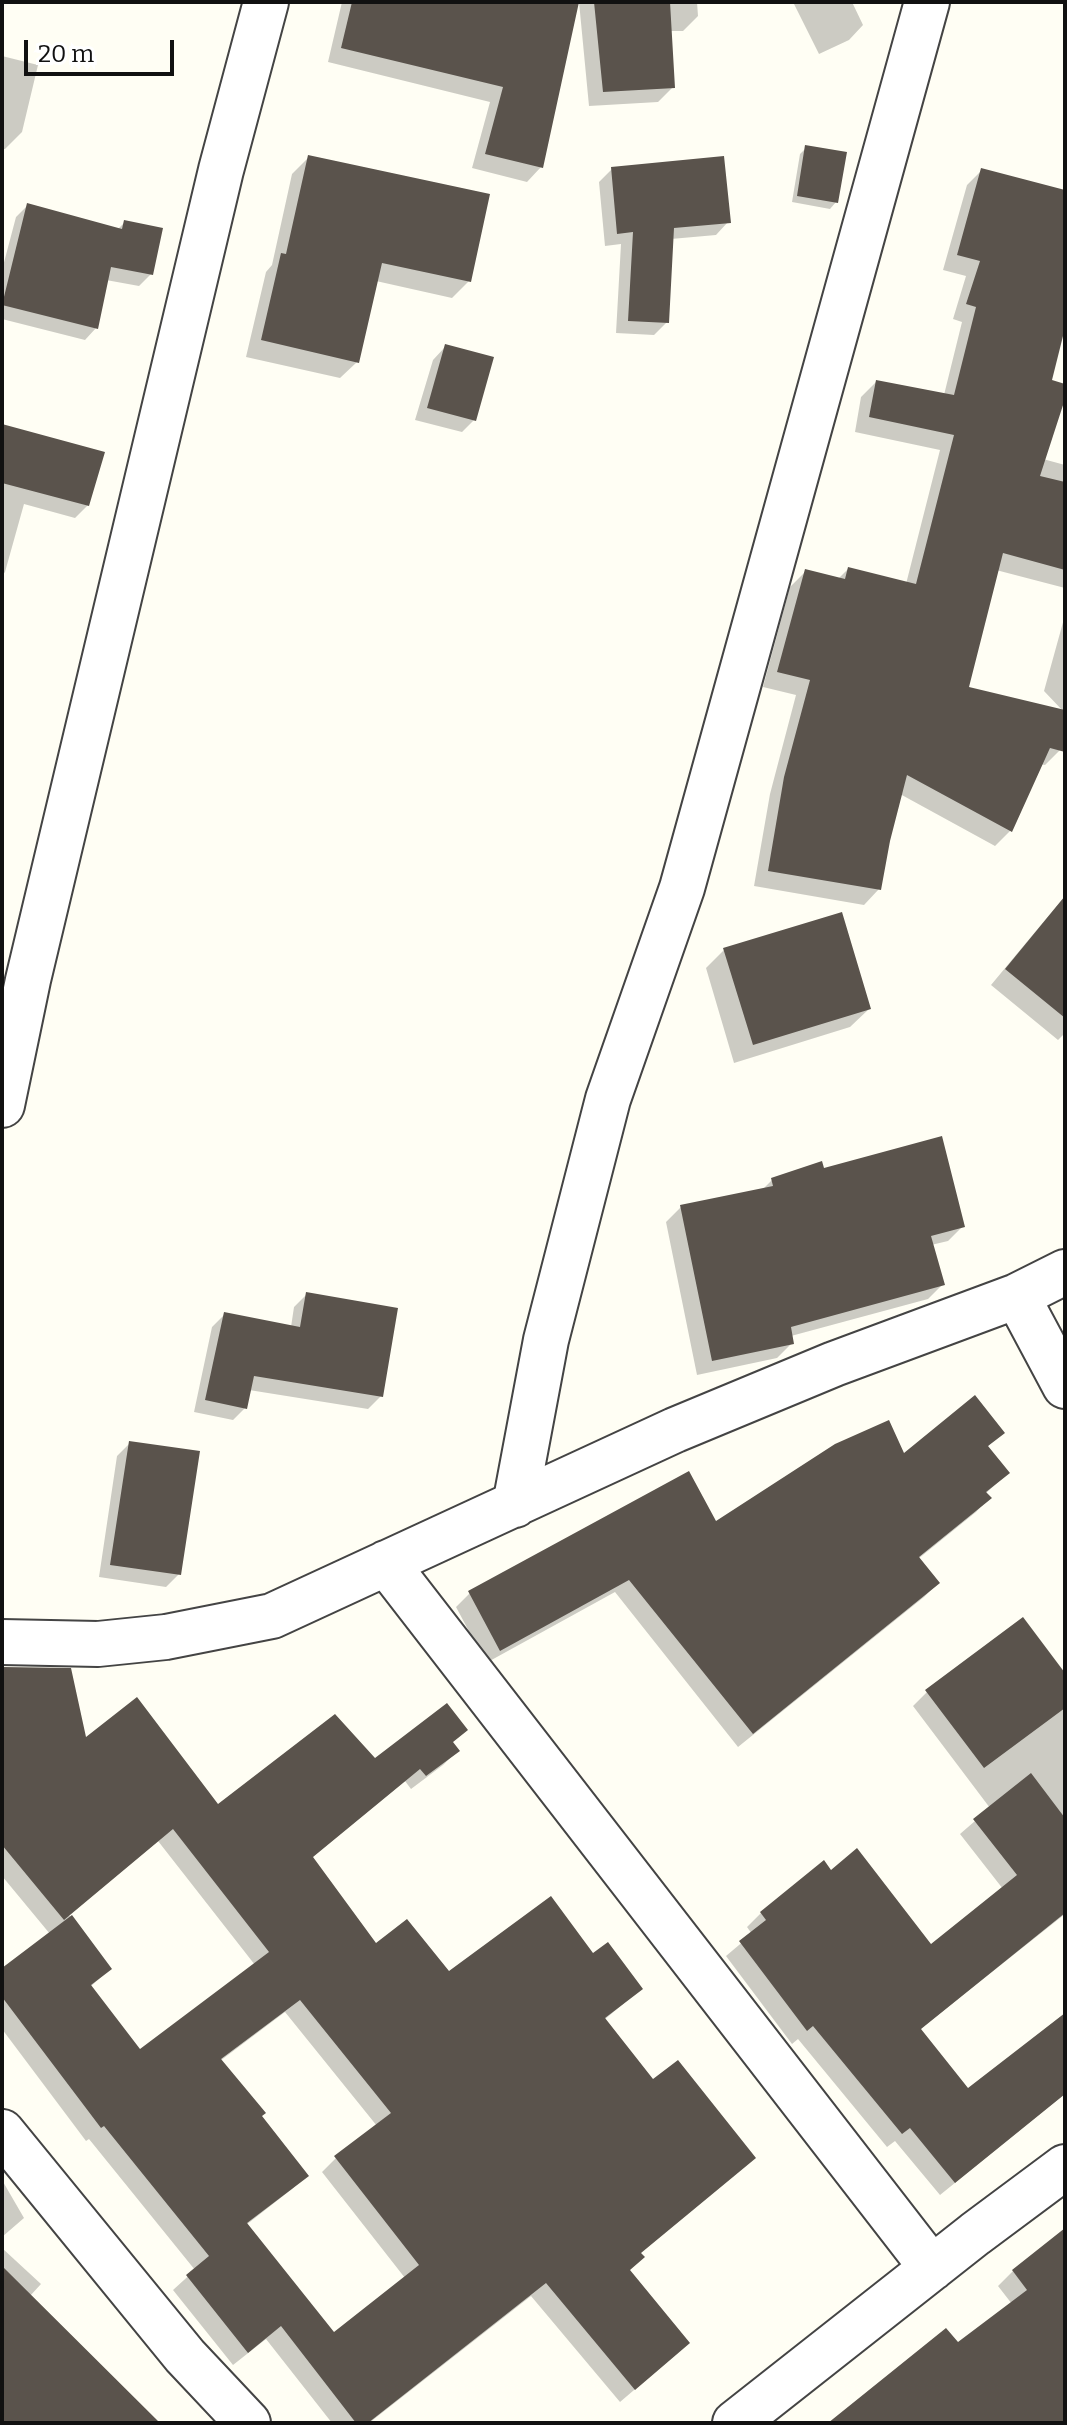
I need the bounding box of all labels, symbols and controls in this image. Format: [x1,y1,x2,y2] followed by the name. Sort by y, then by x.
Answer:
[28,24,178,74] scale bar
[38,40,94,68] text: 20 m

